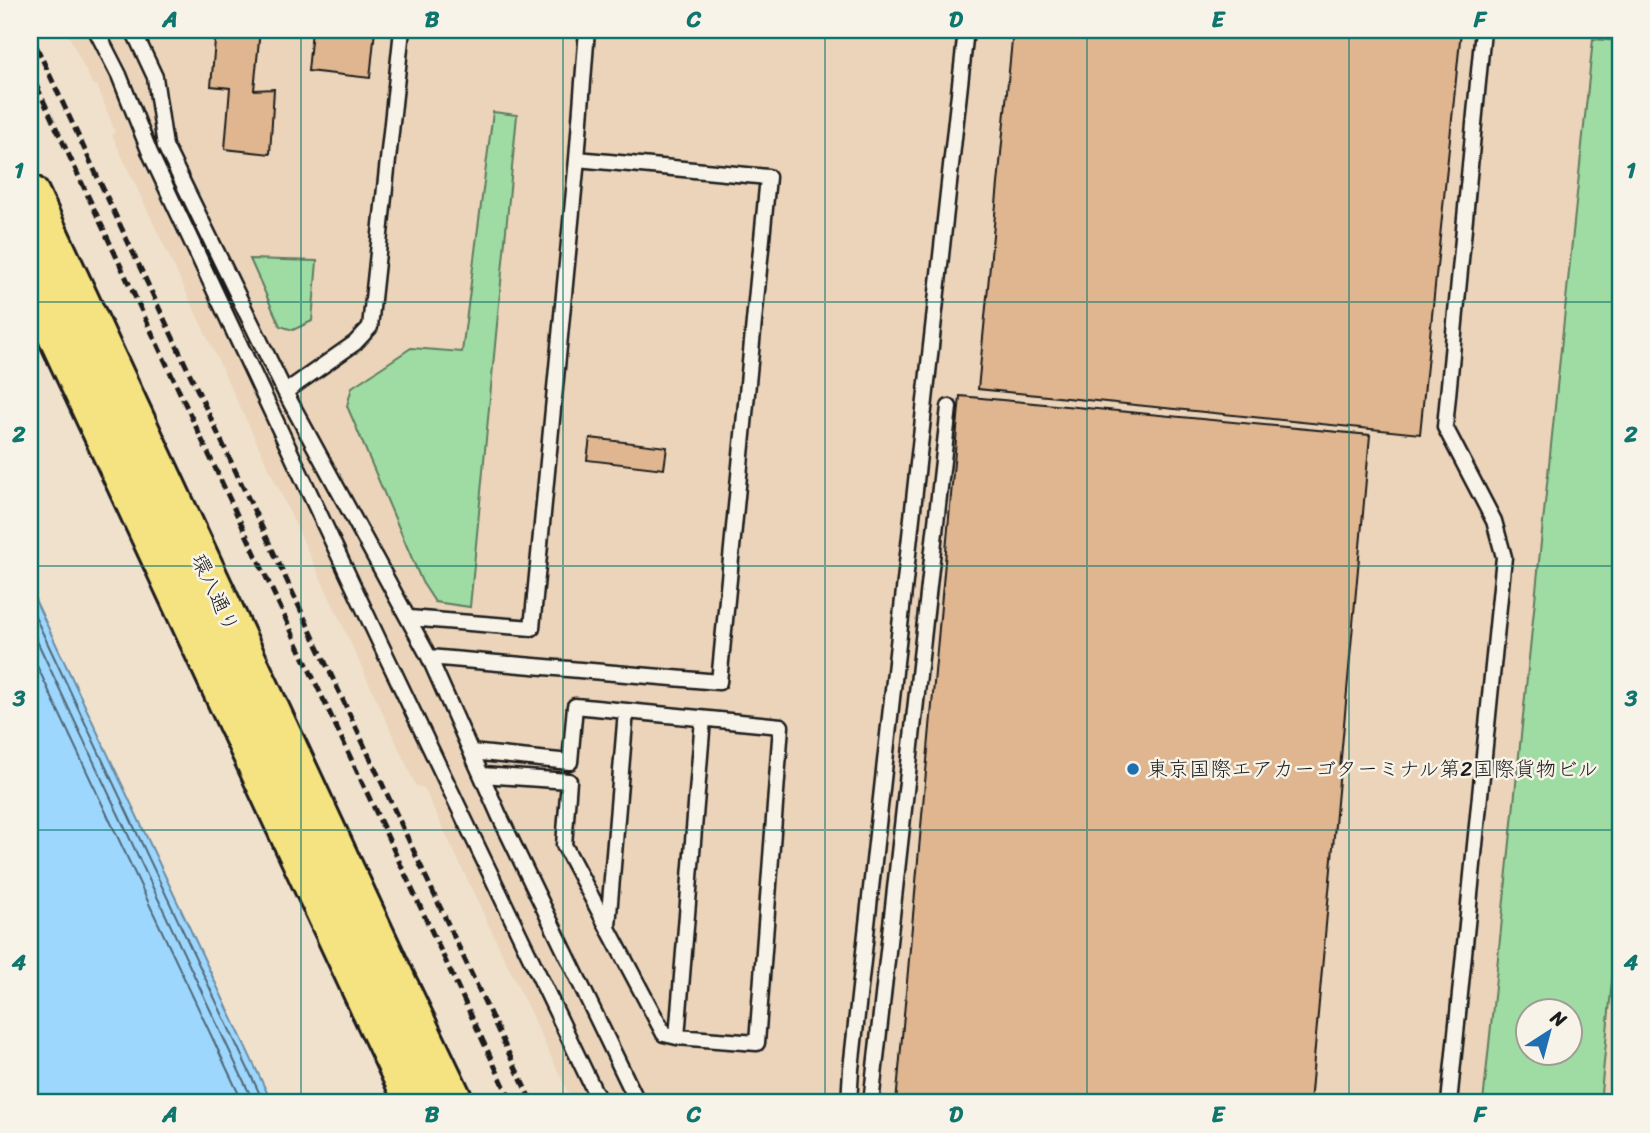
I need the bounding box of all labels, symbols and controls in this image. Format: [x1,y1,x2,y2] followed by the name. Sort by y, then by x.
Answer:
[161,0,178,40] text: A
[425,0,440,40] text: B
[686,0,702,40] text: C
[949,0,964,40] text: D
[1212,0,1227,40] text: E
[1473,0,1488,40] text: F
[14,150,24,191] text: 1
[1626,150,1636,191] text: 1
[11,414,26,455] text: 2
[1623,414,1638,455] text: 2
[180,547,250,639] street label: 環八通り
[12,678,26,719] text: 3
[1624,678,1638,719] text: 3
[1147,750,1598,788] place label: 東京国際エアカーゴターミナル第2国際貨物ビル
[1125,761,1141,777] marker: 東京国際エアカーゴターミナル第2国際貨物ビル
[11,942,27,983] text: 4
[1623,942,1639,983] text: 4
[1514,996,1584,1066] north arrow
[1543,1001,1574,1036] text: N
[161,1094,178,1133] text: A
[425,1094,440,1133] text: B
[686,1094,702,1133] text: C
[949,1094,964,1133] text: D
[1212,1094,1227,1133] text: E
[1473,1094,1488,1133] text: F

